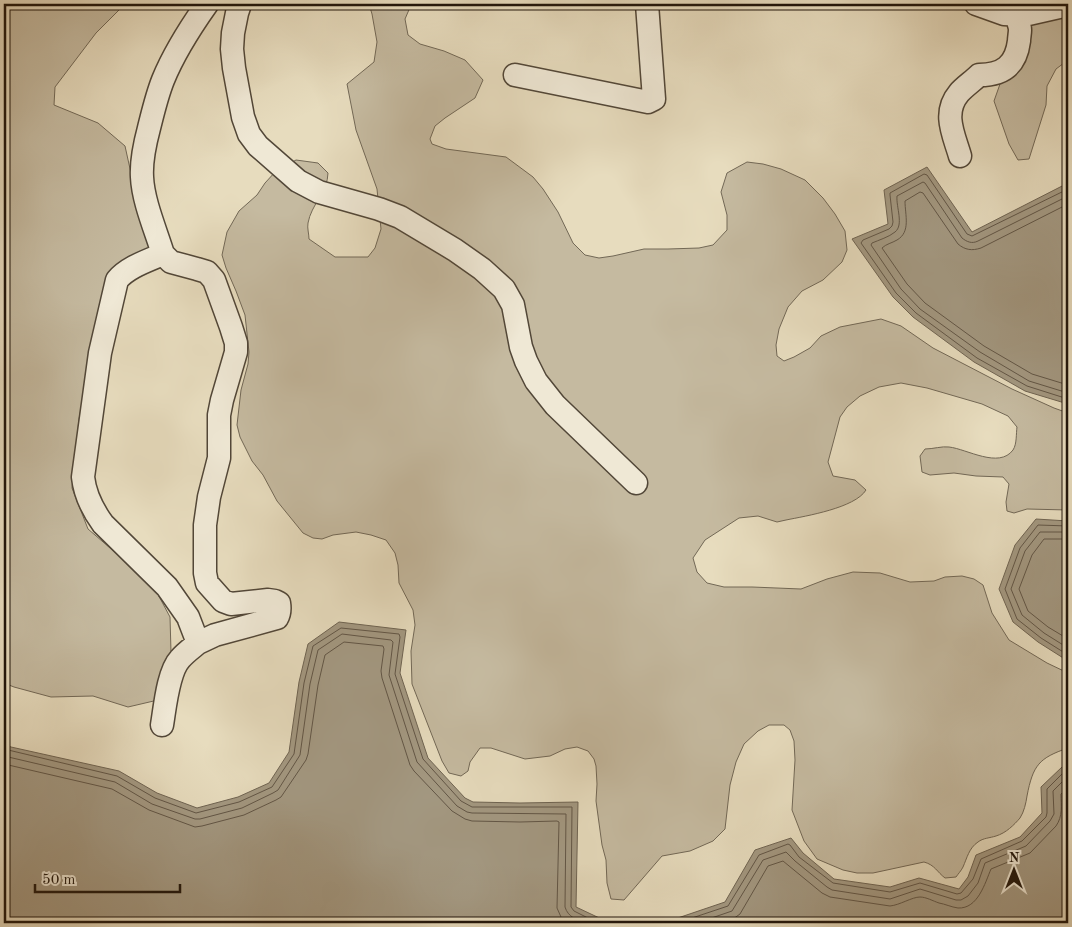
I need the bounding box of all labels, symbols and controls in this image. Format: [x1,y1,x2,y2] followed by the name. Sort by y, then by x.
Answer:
[990,844,1040,894] north arrow
[1009,851,1020,865] text: N
[35,862,180,894] scale bar
[42,873,76,888] text: 50 m

